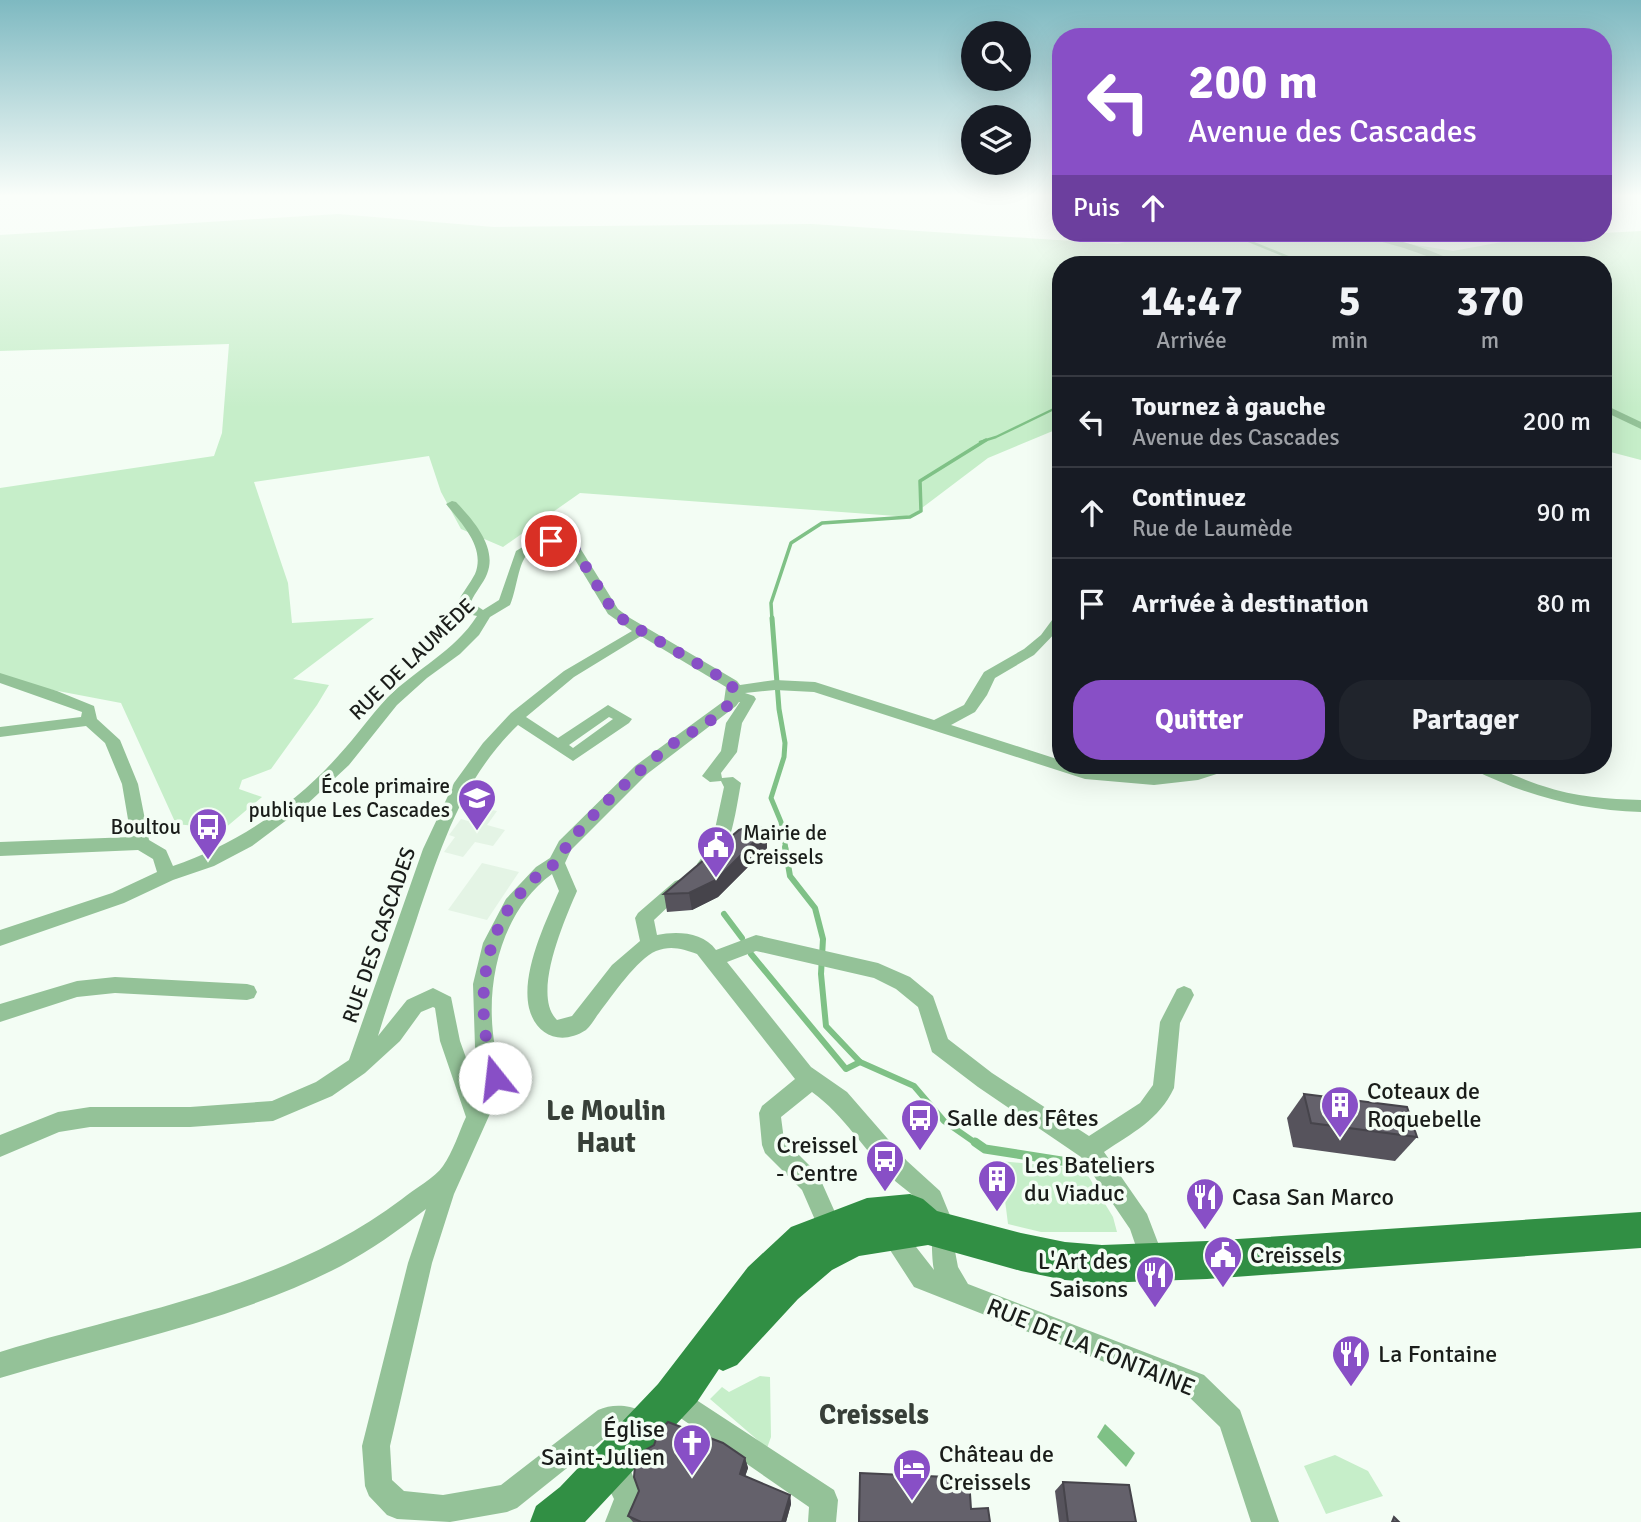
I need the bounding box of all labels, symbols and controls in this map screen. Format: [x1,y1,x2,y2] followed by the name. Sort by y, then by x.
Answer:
[961,21,1031,175] map controls
[961,21,1031,91] button: search
[1188,52,1318,112] text: 200 m
[1073,56,1164,147] icon: left
[961,105,1031,175] button: layers
[1188,112,1477,151] text: Avenue des Cascades
[1134,189,1172,227] icon: ahead
[1073,192,1120,224] text: Puis
[1140,276,1243,327] text: 14:47
[1338,276,1361,327] text: 5
[1456,276,1524,327] text: 370
[1156,326,1227,355] text: Arrivée
[1331,326,1368,355] text: min
[1481,326,1499,355] text: m
[1132,391,1326,423] text: Tournez à gauche
[1073,403,1111,441] icon: left
[1522,406,1591,438] text: 200 m
[1132,423,1339,452] text: Avenue des Cascades
[1132,482,1246,514] text: Continuez
[1073,494,1111,532] icon: ahead
[1536,497,1591,529] text: 90 m
[521,511,581,571] pin
[1132,514,1293,543] text: Rue de Laumède
[532,522,570,560] icon: arrive
[1073,585,1111,623] icon: arrive
[1132,588,1369,620] text: Arrivée à destination
[1536,588,1591,620] text: 80 m
[344,593,480,725] street label: RUE DE LAUMÈDE
[1073,680,1325,760] button: Quitter
[1339,680,1591,760] button: Partager
[248,773,450,823] place label: École primaire publique Les Cascades
[456,777,498,832] school or university icon: École primaire publique Les Cascades
[187,806,229,861] bus stop icon: Boultou
[111,814,181,840] place label: Boultou
[743,820,827,870] place label: Mairie de Creissels
[695,824,737,879] public building icon: Mairie de Creissels
[337,844,421,1026] street label: RUE DES CASCADES
[458,1041,532,1115] position arrow
[1367,1076,1482,1134] place label: Coteaux de Roquebelle
[1319,1084,1361,1139] building icon: Coteaux de Roquebelle
[546,1094,666,1160] district label: Le Moulin Haut
[899,1097,941,1152] bus stop icon: Salle des Fêtes
[947,1103,1098,1133] place label: Salle des Fêtes
[776,1130,858,1188] place label: Creissel - Centre
[864,1138,906,1193] bus stop icon: Creissel - Centre
[1024,1150,1155,1208] place label: Les Bateliers du Viaduc
[976,1158,1018,1213] building icon: Les Bateliers du Viaduc
[1184,1176,1226,1231] restaurant icon: Casa San Marco
[1232,1182,1394,1212] place label: Casa San Marco
[1202,1234,1244,1289] public building icon: Creissels
[1250,1240,1342,1270] place label: Creissels
[1038,1246,1128,1304] place label: L'Art des Saisons
[1134,1254,1176,1309] restaurant icon: L'Art des Saisons
[982,1291,1200,1403] street label: RUE DE LA FONTAINE
[1330,1333,1372,1388] restaurant icon: La Fontaine
[1378,1339,1497,1369] place label: La Fontaine
[819,1398,929,1432] district label: Creissels
[541,1414,665,1472] place label: Église Saint-Julien
[671,1422,713,1477] church icon: Église Saint-Julien
[939,1439,1054,1497] place label: Château de Creissels
[891,1447,933,1502] hotel icon: Château de Creissels

